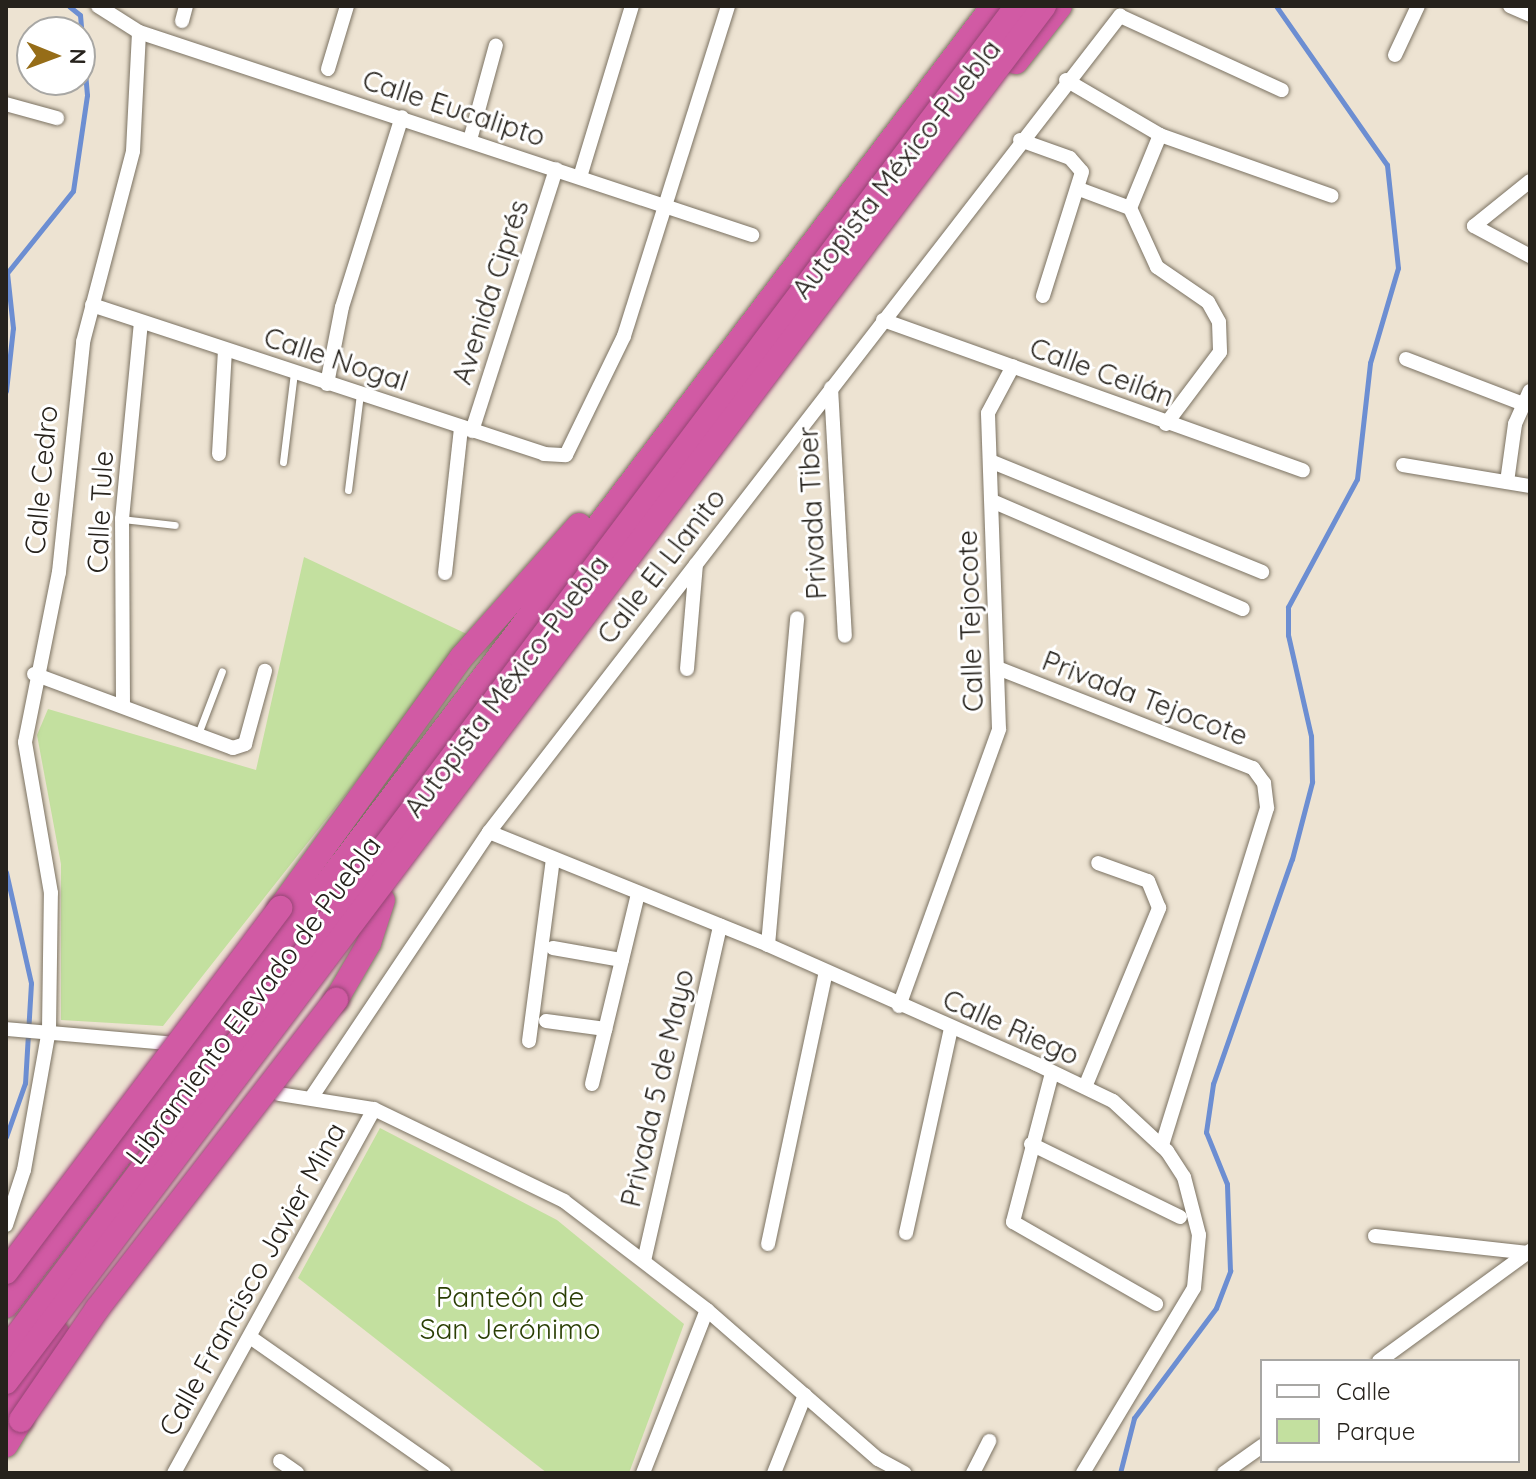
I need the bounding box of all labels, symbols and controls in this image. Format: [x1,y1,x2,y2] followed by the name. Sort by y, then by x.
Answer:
[16,16,96,96] north arrow
[784,33,1008,305] street label: Autopista México-Puebla
[64,48,92,65] text: N
[358,63,550,153] street label: Calle Eucalipto
[444,196,536,388] street label: Avenida Ciprés
[260,320,412,398] street label: Calle Nogal
[1025,330,1179,414] street label: Calle Ceilán
[18,404,64,556] street label: Calle Cedro
[791,426,833,600] street label: Privada Tiber
[80,450,120,574] street label: Calle Tule
[590,482,732,650] street label: Calle El Llanito
[950,530,990,712] street label: Calle Tejocote
[396,548,616,824] street label: Autopista México-Puebla
[1038,643,1252,753] street label: Privada Tejocote
[118,829,388,1171] street label: Libramiento Elevado de Puebla
[613,966,701,1210] street label: Privada 5 de Mayo
[938,982,1084,1072] street label: Calle Riego
[152,1116,352,1442] street label: Calle Francisco Javier Mina
[420,1280,600,1346] park label: Panteón de San Jerónimo
[1260,1359,1520,1463] legend
[1336,1376,1391,1406] text: Calle
[1336,1416,1415,1446] text: Parque

